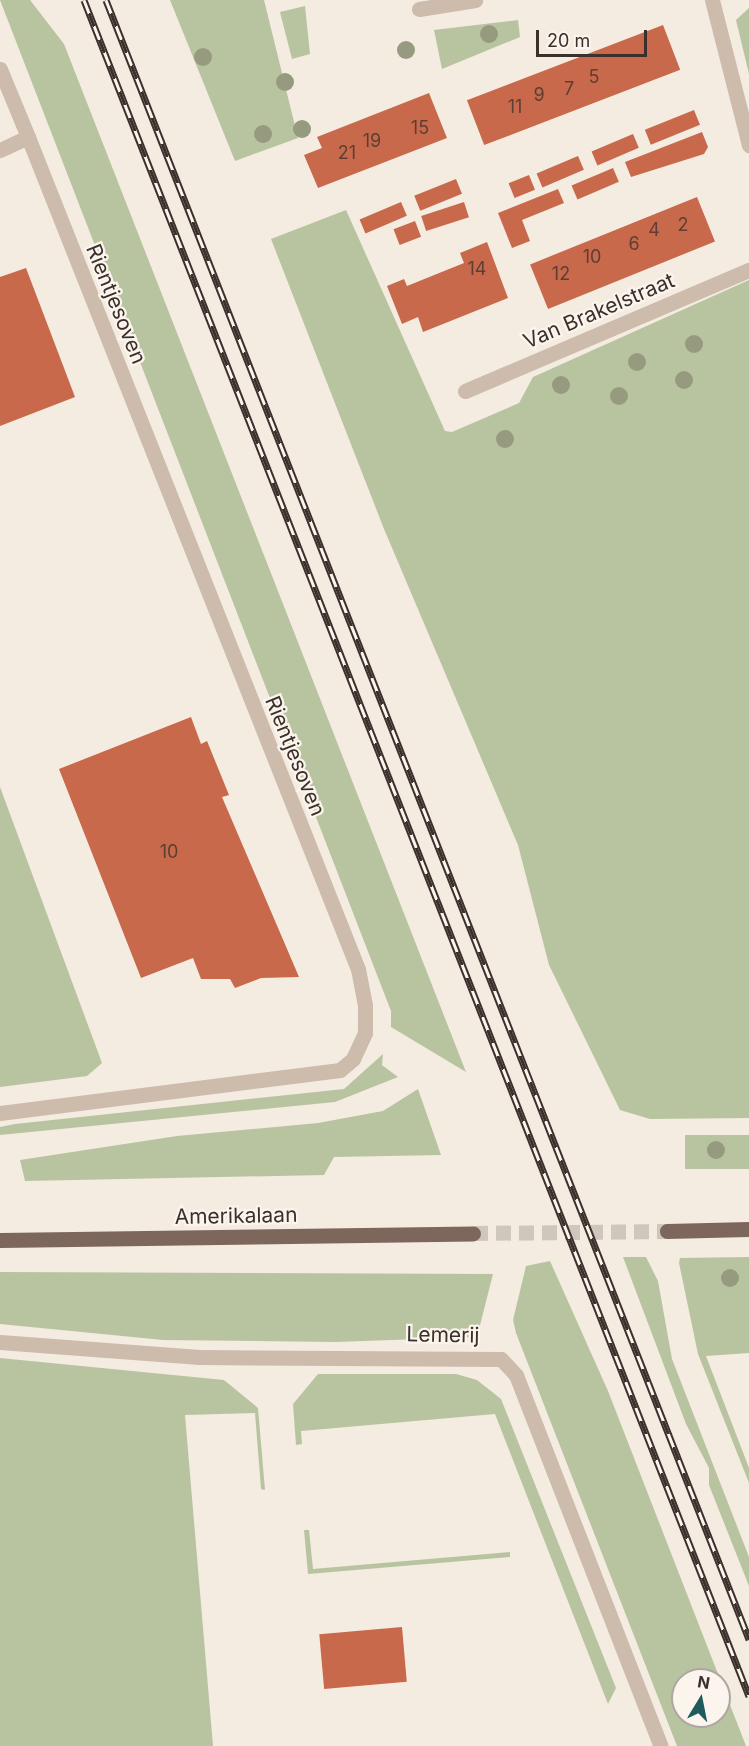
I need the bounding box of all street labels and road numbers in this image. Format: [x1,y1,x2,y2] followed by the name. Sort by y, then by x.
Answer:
[81,240,151,368] street label: Rientjesoven
[520,268,678,354] street label: Van Brakelstraat
[260,692,330,820] street label: Rientjesoven
[174,1202,298,1230] street label: Amerikalaan
[406,1322,480,1348] street label: Lemerij

